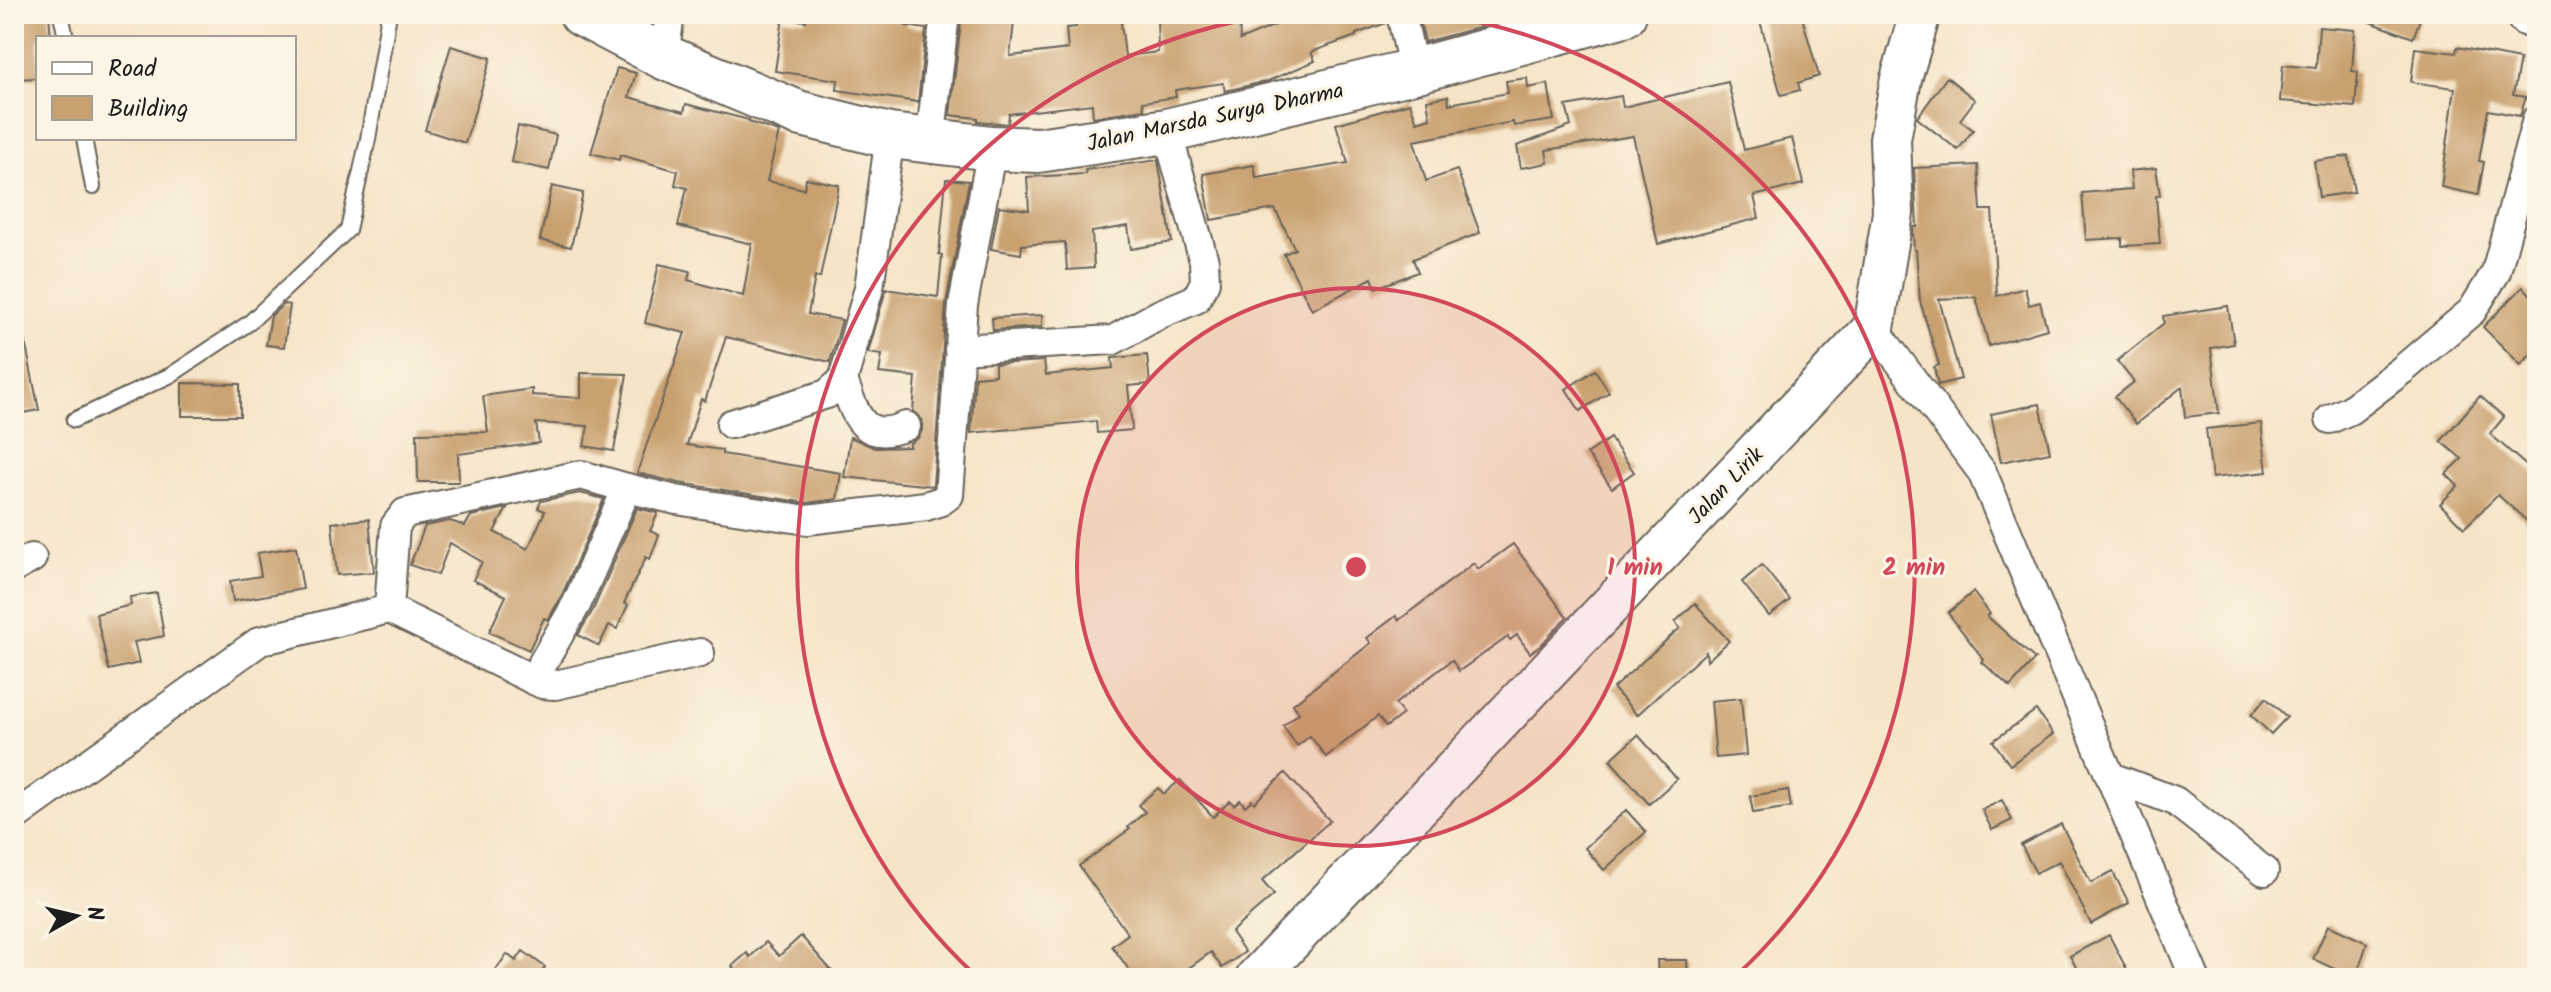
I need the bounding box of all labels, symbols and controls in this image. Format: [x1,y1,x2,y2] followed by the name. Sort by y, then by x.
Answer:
[36,36,296,140] legend
[108,50,157,89] text: Road
[1084,74,1347,163] street label: Jalan Marsda Surya Dharma
[108,90,188,129] text: Building
[1681,439,1774,534] street label: Jalan Lirik
[1607,549,1663,588] text: 1 min
[1883,549,1945,588] text: 2 min
[1342,553,1370,581] centre of rings
[36,876,116,956] north arrow
[75,904,112,923] text: N

